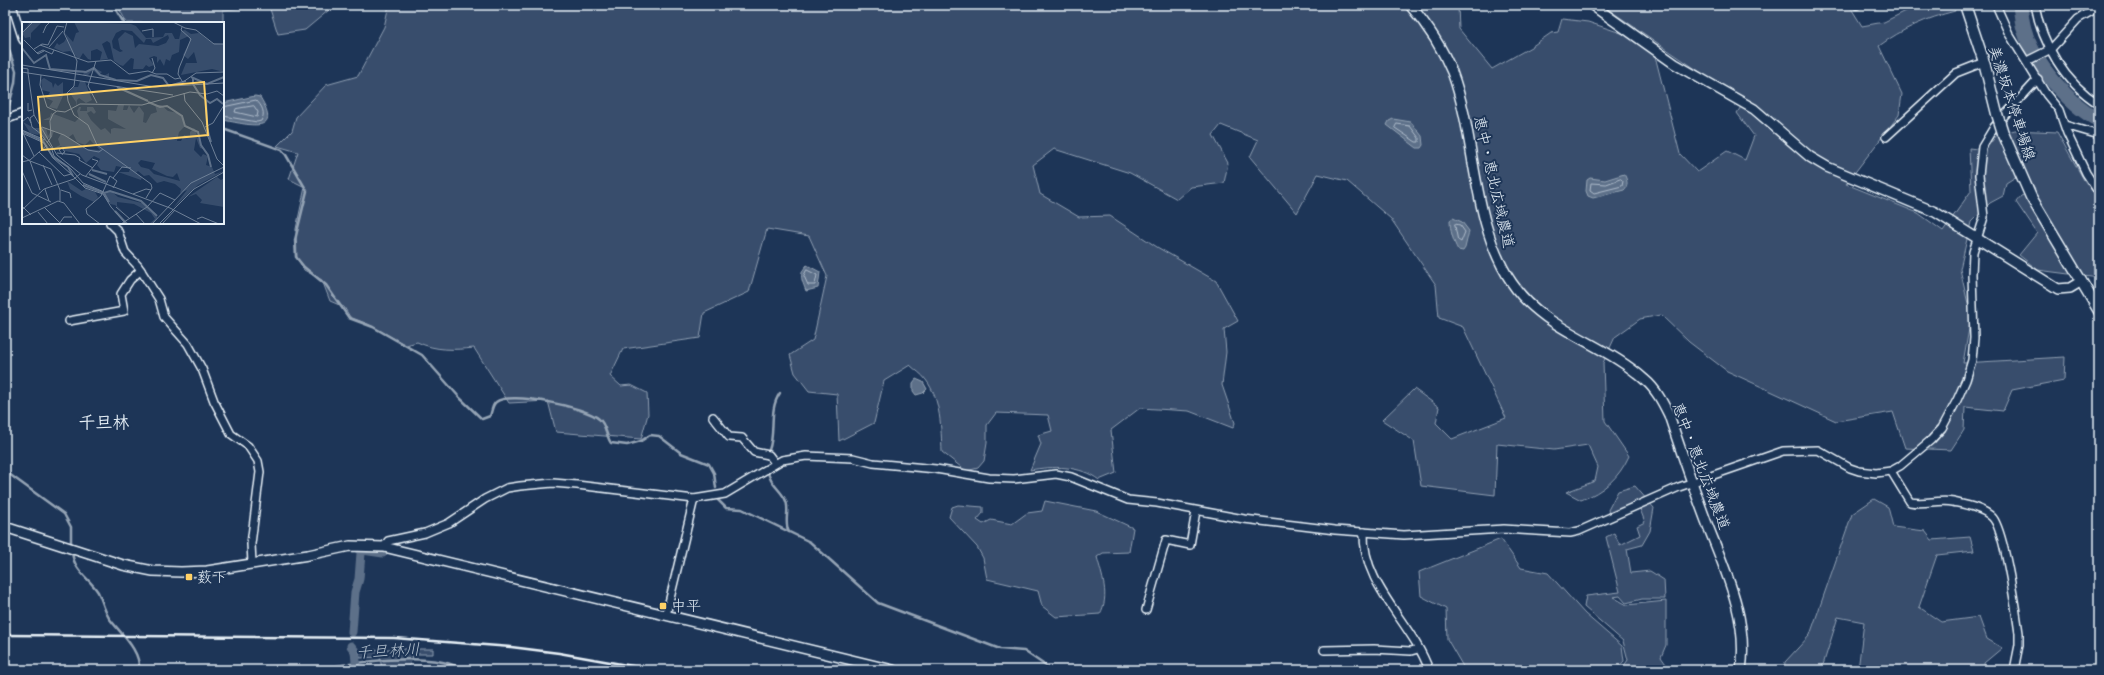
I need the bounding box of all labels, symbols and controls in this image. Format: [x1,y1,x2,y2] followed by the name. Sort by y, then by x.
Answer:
[22,22,224,224] inset map
[1985,43,2039,163] street label: 美濃坂本停車場線
[1470,114,1518,250] street label: 恵中・恵北広域農道
[1668,400,1734,532] street label: 恵中・恵北広域農道
[79,413,130,432] district label: 千旦林
[197,568,227,586] place label: 薮下
[184,572,194,582] marker: 薮下
[671,597,701,615] place label: 中平
[658,601,668,611] marker: 中平
[356,640,420,662] water label: 千旦林川

